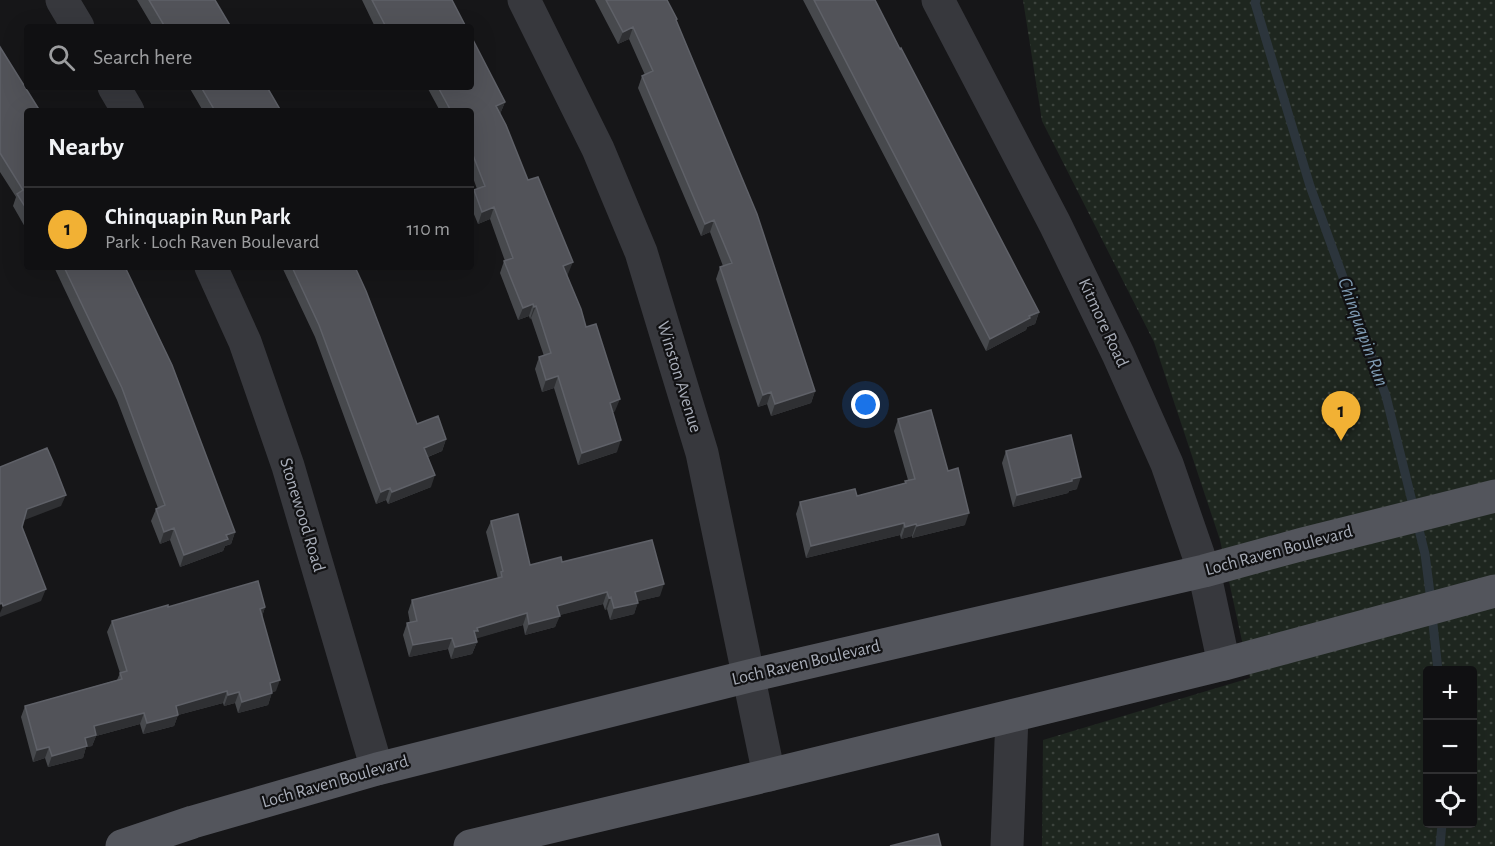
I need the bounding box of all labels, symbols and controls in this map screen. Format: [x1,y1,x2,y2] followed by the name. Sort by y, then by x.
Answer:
[24,24,474,90] search box
[45,41,78,74] icon: search
[93,46,192,68] text: Search here
[48,134,124,160] text: Nearby
[105,206,291,228] text: Chinquapin Run Park
[64,219,71,239] text: 1
[406,219,450,239] text: 110 m
[105,232,319,252] text: Park · Loch Raven Boulevard
[1334,275,1392,389] water label: Chinquapin Run
[1075,276,1131,370] street label: Kitmore Road
[654,319,704,435] street label: Winston Avenue
[851,390,880,419] your location
[1322,392,1360,441] pin: 1
[276,456,328,574] street label: Stonewood Road
[1203,523,1355,579] street label: Loch Raven Boulevard
[730,637,882,689] street label: Loch Raven Boulevard
[1423,666,1477,828] map controls
[1423,666,1477,720] button: +
[1423,720,1477,774] button: −
[260,752,410,812] street label: Loch Raven Boulevard
[1423,774,1477,828] button: locate

